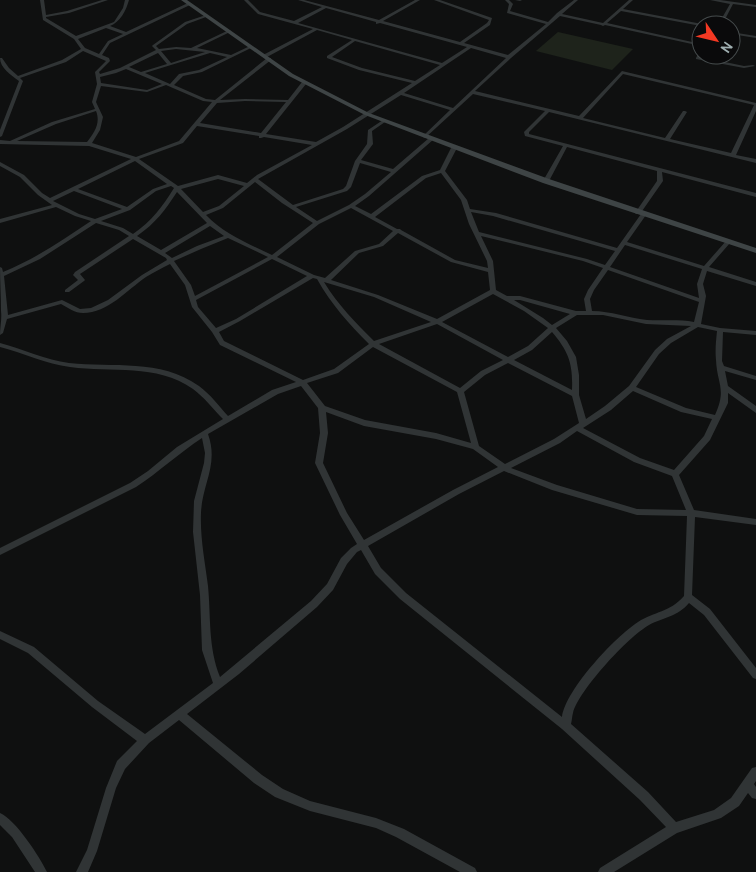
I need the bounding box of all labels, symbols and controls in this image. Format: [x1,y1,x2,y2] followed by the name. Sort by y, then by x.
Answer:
[691,15,741,65] north arrow
[716,38,737,57] text: N

